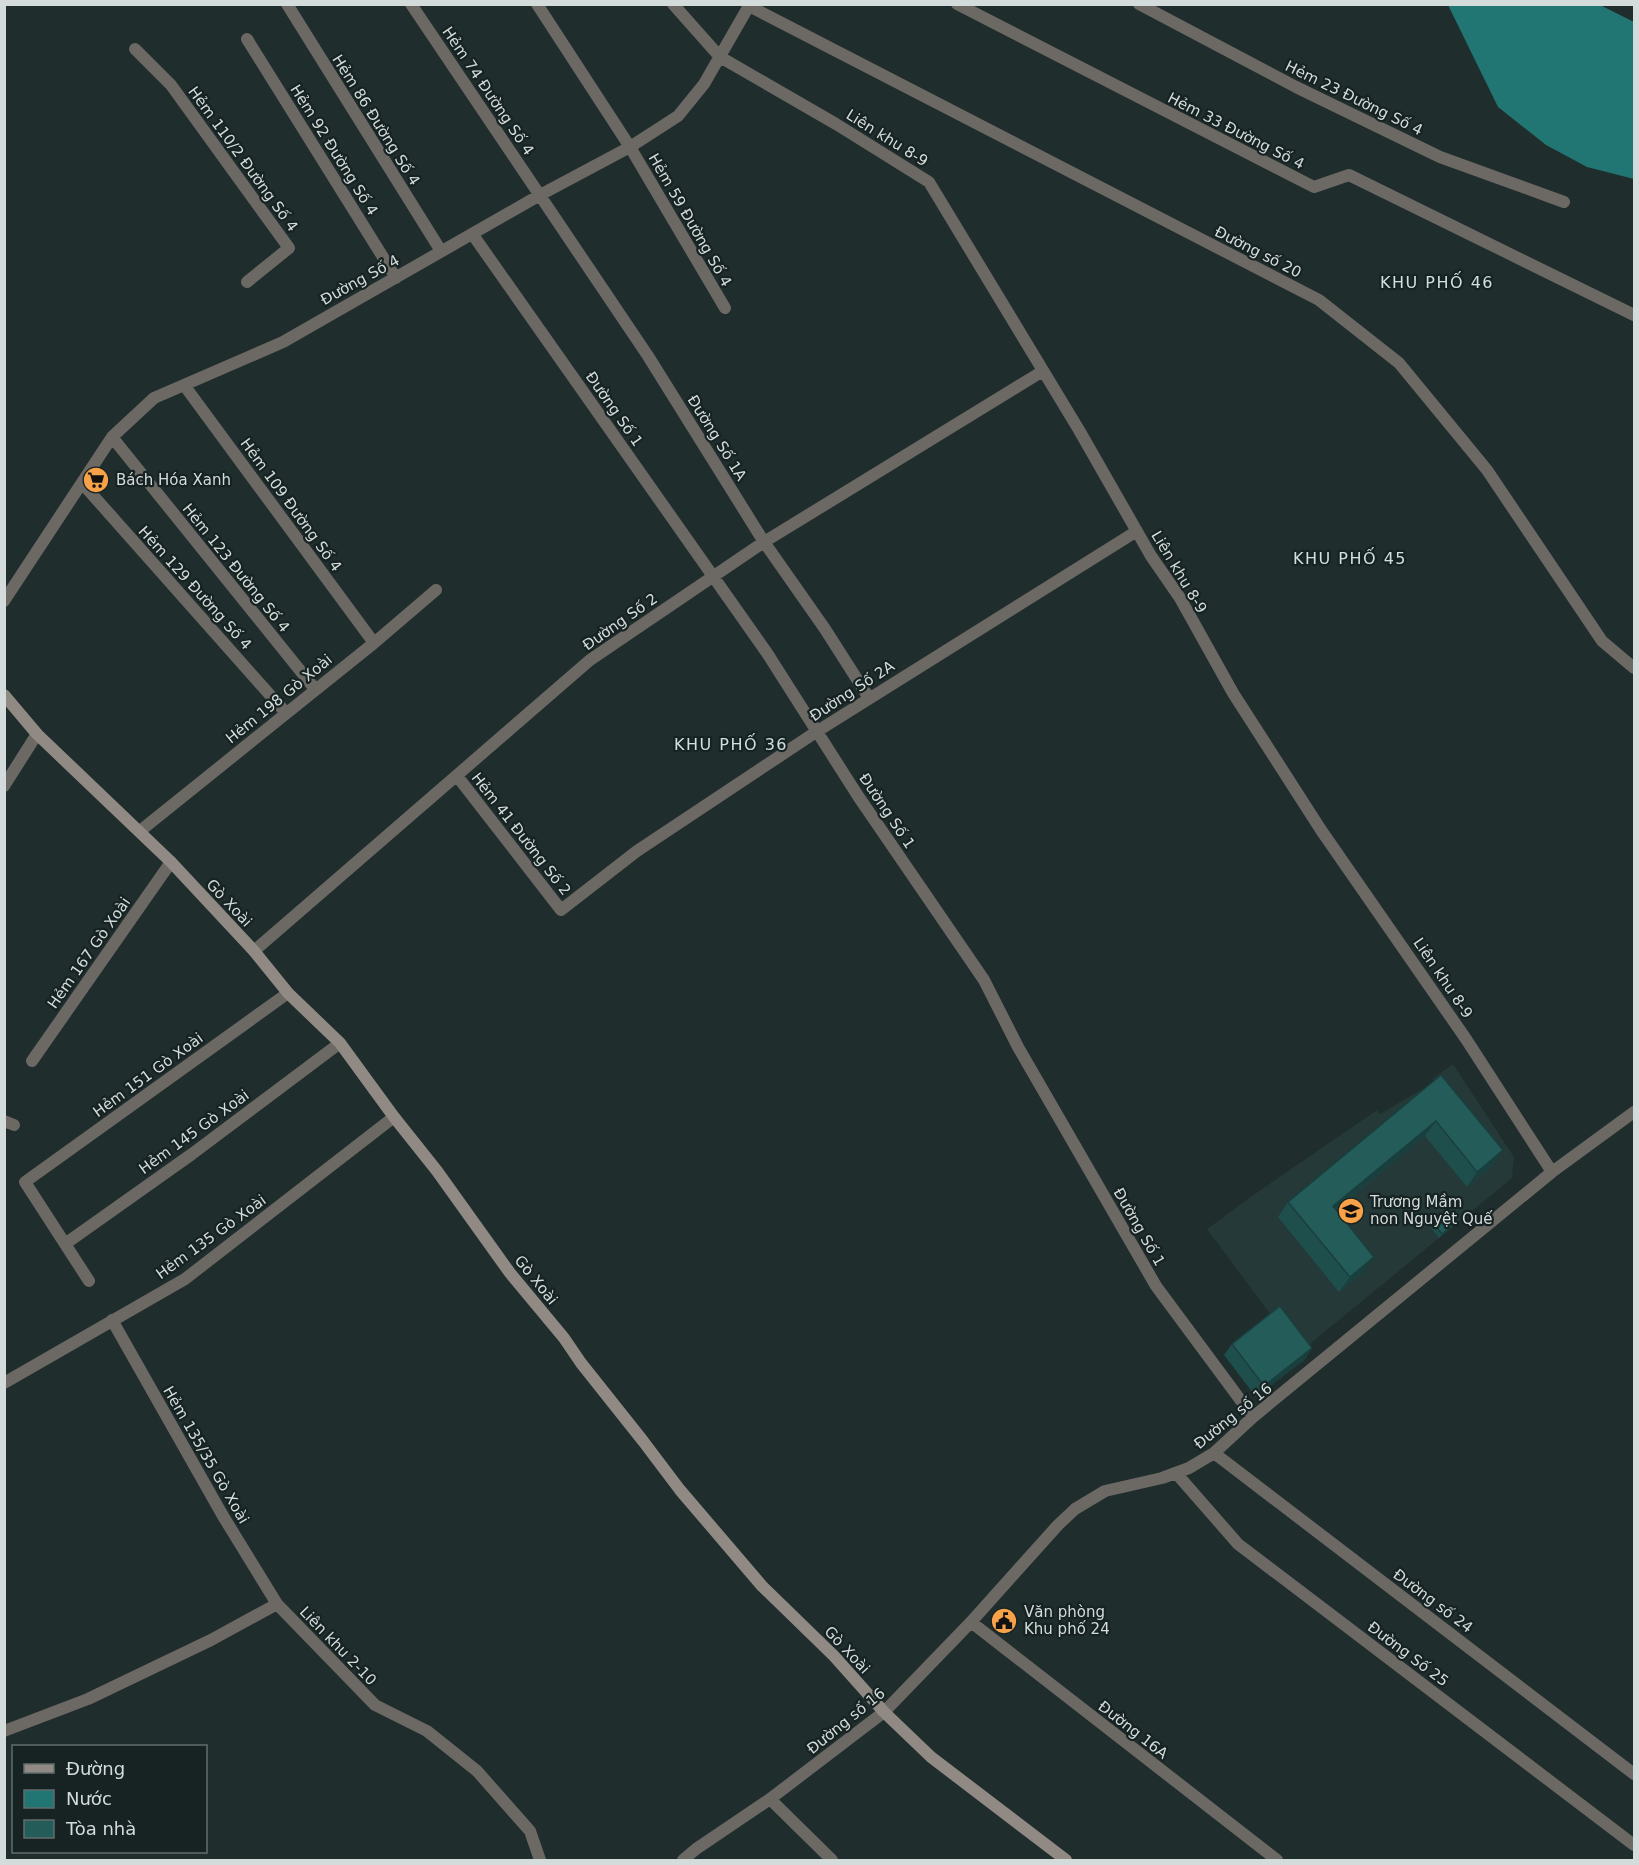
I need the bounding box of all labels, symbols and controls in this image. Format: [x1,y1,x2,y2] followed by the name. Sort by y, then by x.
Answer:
[438,23,538,159] street label: Hẻm 74 Đường Số 4
[328,51,424,189] street label: Hẻm 86 Đường Số 4
[1282,57,1426,139] street label: Hẻm 23 Đường Số 4
[286,81,382,219] street label: Hẻm 92 Đường Số 4
[184,83,302,235] street label: Hẻm 110/2 Đường Số 4
[1165,89,1307,173] street label: Hẻm 33 Đường Số 4
[843,106,931,170] street label: Liên khu 8-9
[644,150,736,290] street label: Hẻm 59 Đường Số 4
[1212,222,1304,282] street label: Đường số 20
[318,251,402,309] street label: Đường Số 4
[1380,271,1494,292] district label: KHU PHỐ 46
[582,368,646,450] street label: Đường Số 1
[684,392,751,485] street label: Đường Số 1A
[237,435,345,575] street label: Hẻm 109 Đường Số 4
[81,465,111,495] supermarket icon: Bách Hóa Xanh
[116,471,231,489] place label: Bách Hóa Xanh
[179,500,293,636] street label: Hẻm 123 Đường Số 4
[135,522,255,654] street label: Hẻm 129 Đường Số 4
[1147,528,1211,616] street label: Liên khu 8-9
[1293,547,1407,568] district label: KHU PHỐ 45
[579,590,661,654] street label: Đường Số 2
[222,651,336,747] street label: Hẻm 198 Gò Xoài
[806,657,898,725] street label: Đường Số 2A
[674,733,788,754] district label: KHU PHỐ 36
[467,769,575,899] street label: Hẻm 41 Đường Số 2
[855,770,919,852] street label: Đường Số 1
[203,876,255,930] street label: Gò Xoài
[44,894,134,1012] street label: Hẻm 167 Gò Xoài
[1410,934,1476,1022] street label: Liên khu 8-9
[89,1029,207,1121] street label: Hẻm 151 Gò Xoài
[135,1086,253,1178] street label: Hẻm 145 Gò Xoài
[1109,1185,1169,1269] street label: Đường Số 1
[152,1191,270,1283] street label: Hẻm 135 Gò Xoài
[1369,1193,1493,1228] place label: Trương Mầm non Nguyệt Quế
[1336,1196,1366,1226] school or university icon: Trương Mầm non Nguyệt Quế
[511,1252,561,1308] street label: Gò Xoài
[1190,1379,1276,1453] street label: Đường số 16
[159,1383,253,1527] street label: Hẻm 135/35 Gò Xoài
[1390,1565,1476,1637] street label: Đường số 24
[296,1603,380,1689] street label: Liên khu 2-10
[1024,1603,1110,1638] place label: Văn phòng Khu phố 24
[989,1606,1019,1636] public building icon: Văn phòng Khu phố 24
[1364,1618,1452,1690] street label: Đường Số 25
[821,1623,873,1677] street label: Gò Xoài
[803,1684,889,1758] street label: Đường số 16
[1095,1697,1172,1763] street label: Đường 16A
[12,1745,207,1853] legend
[66,1758,125,1779] text: Đường
[66,1788,112,1809] text: Nước
[65,1818,136,1839] text: Tòa nhà

